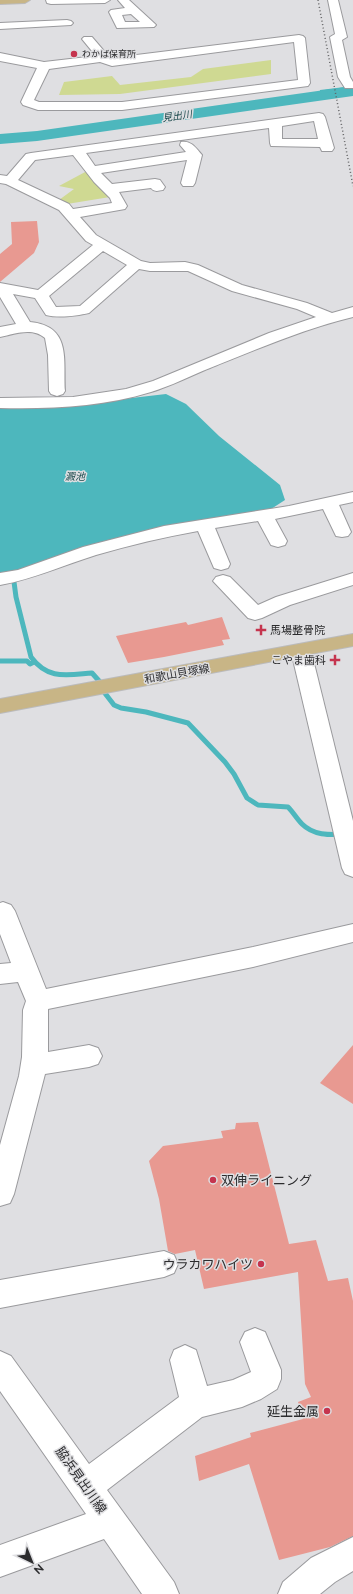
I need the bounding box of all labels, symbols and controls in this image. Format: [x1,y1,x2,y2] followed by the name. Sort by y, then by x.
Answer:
[69,49,79,59] marker: わかば保育所
[82,49,136,59] place label: わかば保育所
[161,108,194,124] water label: 見出川
[65,471,86,482] water label: 澱池
[255,624,267,636] marker: 馬場整骨院
[270,624,325,637] place label: 馬場整骨院
[271,654,326,667] place label: こやま歯科
[329,654,341,666] marker: こやま歯科
[143,662,211,686] street label: 和歌山貝塚線
[221,1173,312,1188] place label: 双伸ライニング
[208,1175,218,1185] marker: 双伸ライニング
[162,1257,253,1272] place label: ウラカワハイツ
[256,1259,266,1269] marker: ウラカワハイツ
[267,1404,319,1419] place label: 延生金属
[322,1406,332,1416] marker: 延生金属
[52,1444,110,1516] street label: 脇浜見出川線
[12,1542,52,1582] north arrow
[31,1561,46,1577] text: N

